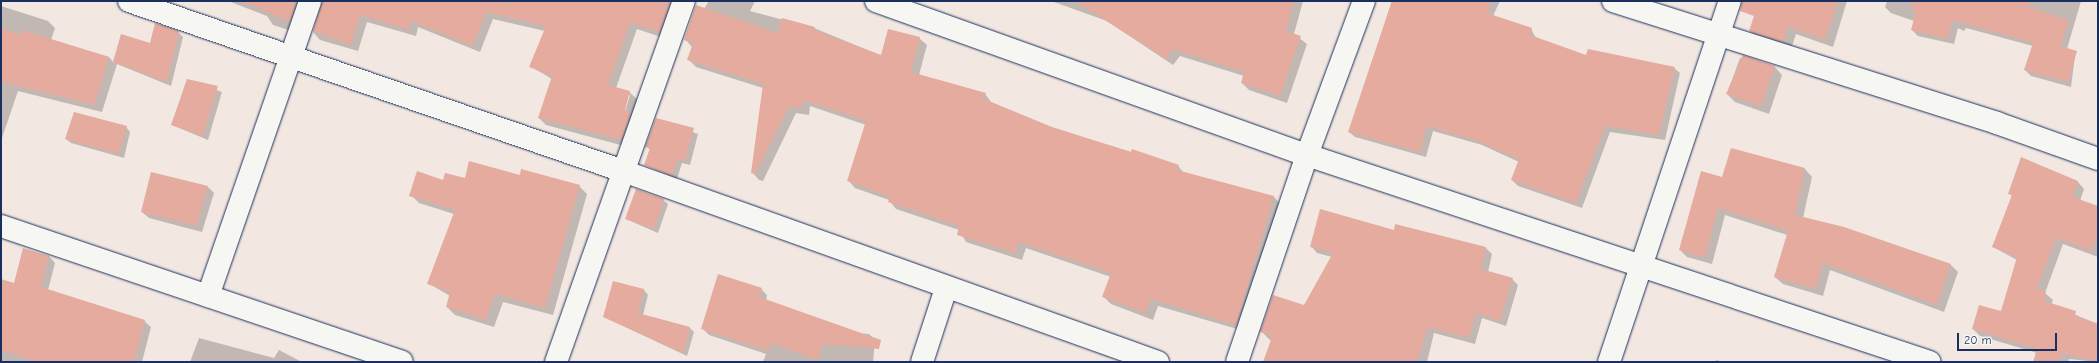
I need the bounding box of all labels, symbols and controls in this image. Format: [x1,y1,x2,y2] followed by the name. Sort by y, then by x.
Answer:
[1959,325,2059,351] scale bar
[1964,333,1992,347] text: 20 m

